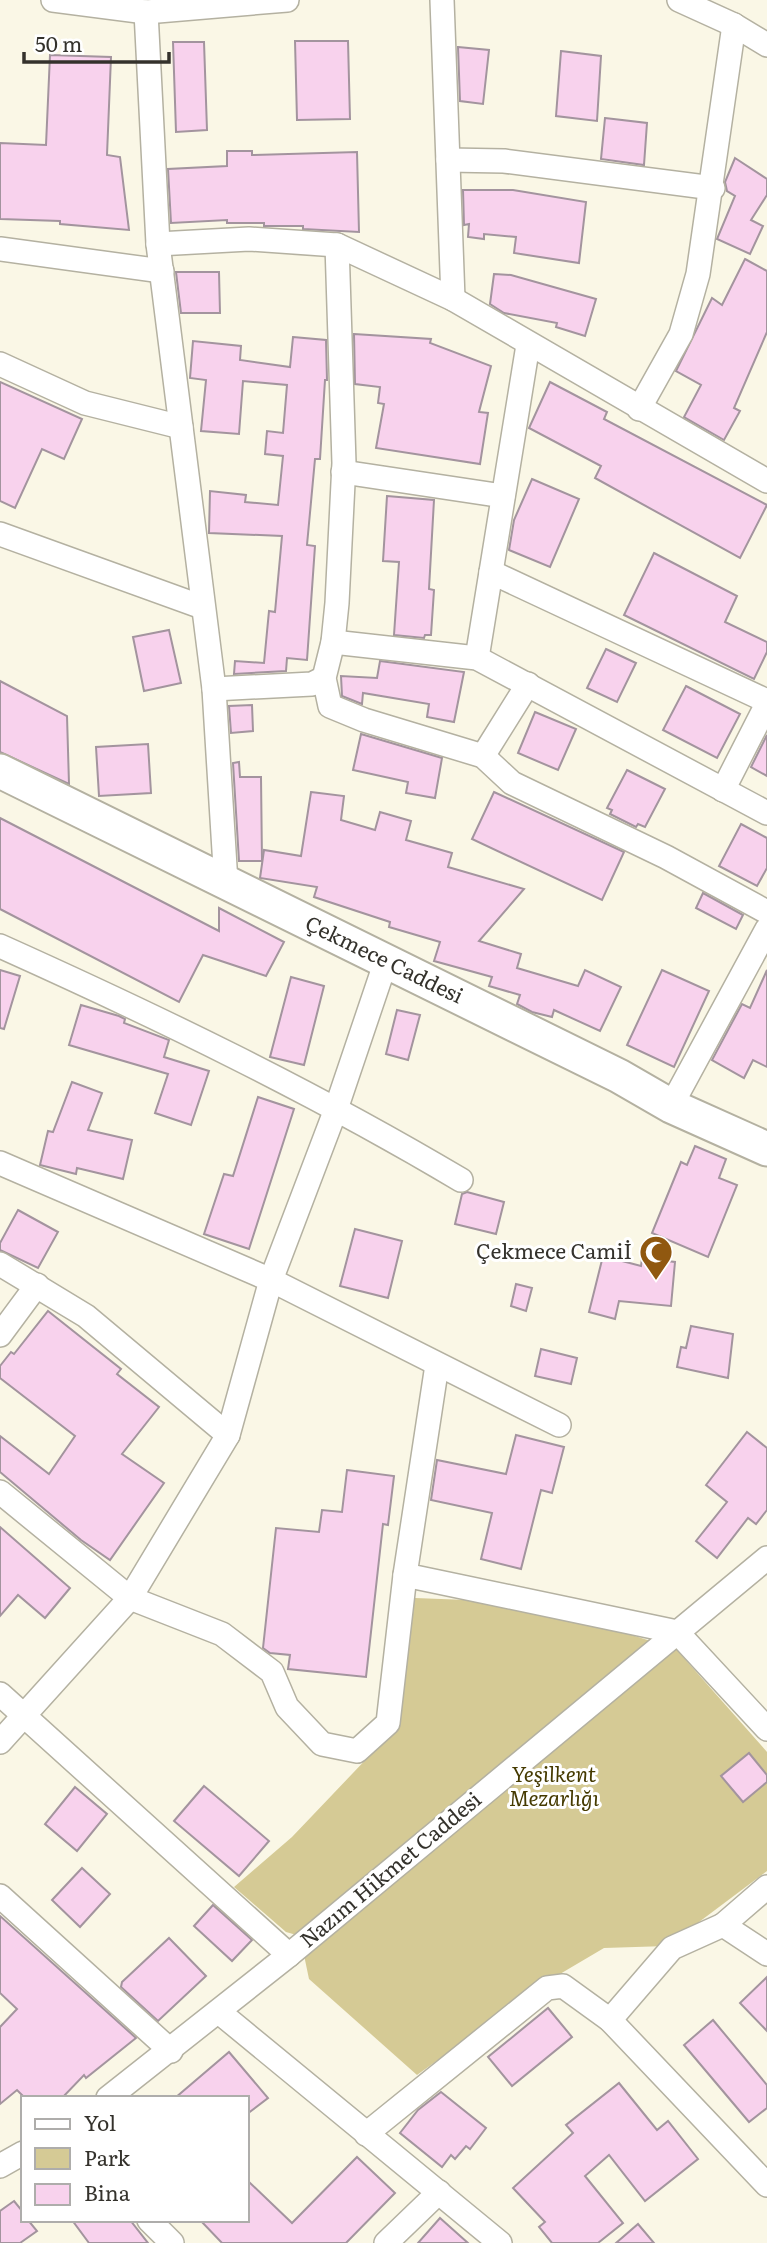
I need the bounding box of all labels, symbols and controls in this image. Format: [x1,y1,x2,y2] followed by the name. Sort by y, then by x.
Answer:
[24,21,170,65] scale bar
[35,27,82,58] text: 50 m
[301,906,469,1010] street label: Çekmece Caddesi
[637,1233,675,1282] mosque icon: Çekmece Camiİ
[476,1234,632,1265] place label: Çekmece Camiİ
[509,1757,600,1812] park label: Yeşilkent Mezarlığı
[292,1783,487,1953] street label: Nazım Hikmet Caddesi
[21,2096,248,2222] legend
[84,2106,116,2137] text: Yol
[84,2141,130,2172] text: Park
[84,2176,131,2207] text: Bina

